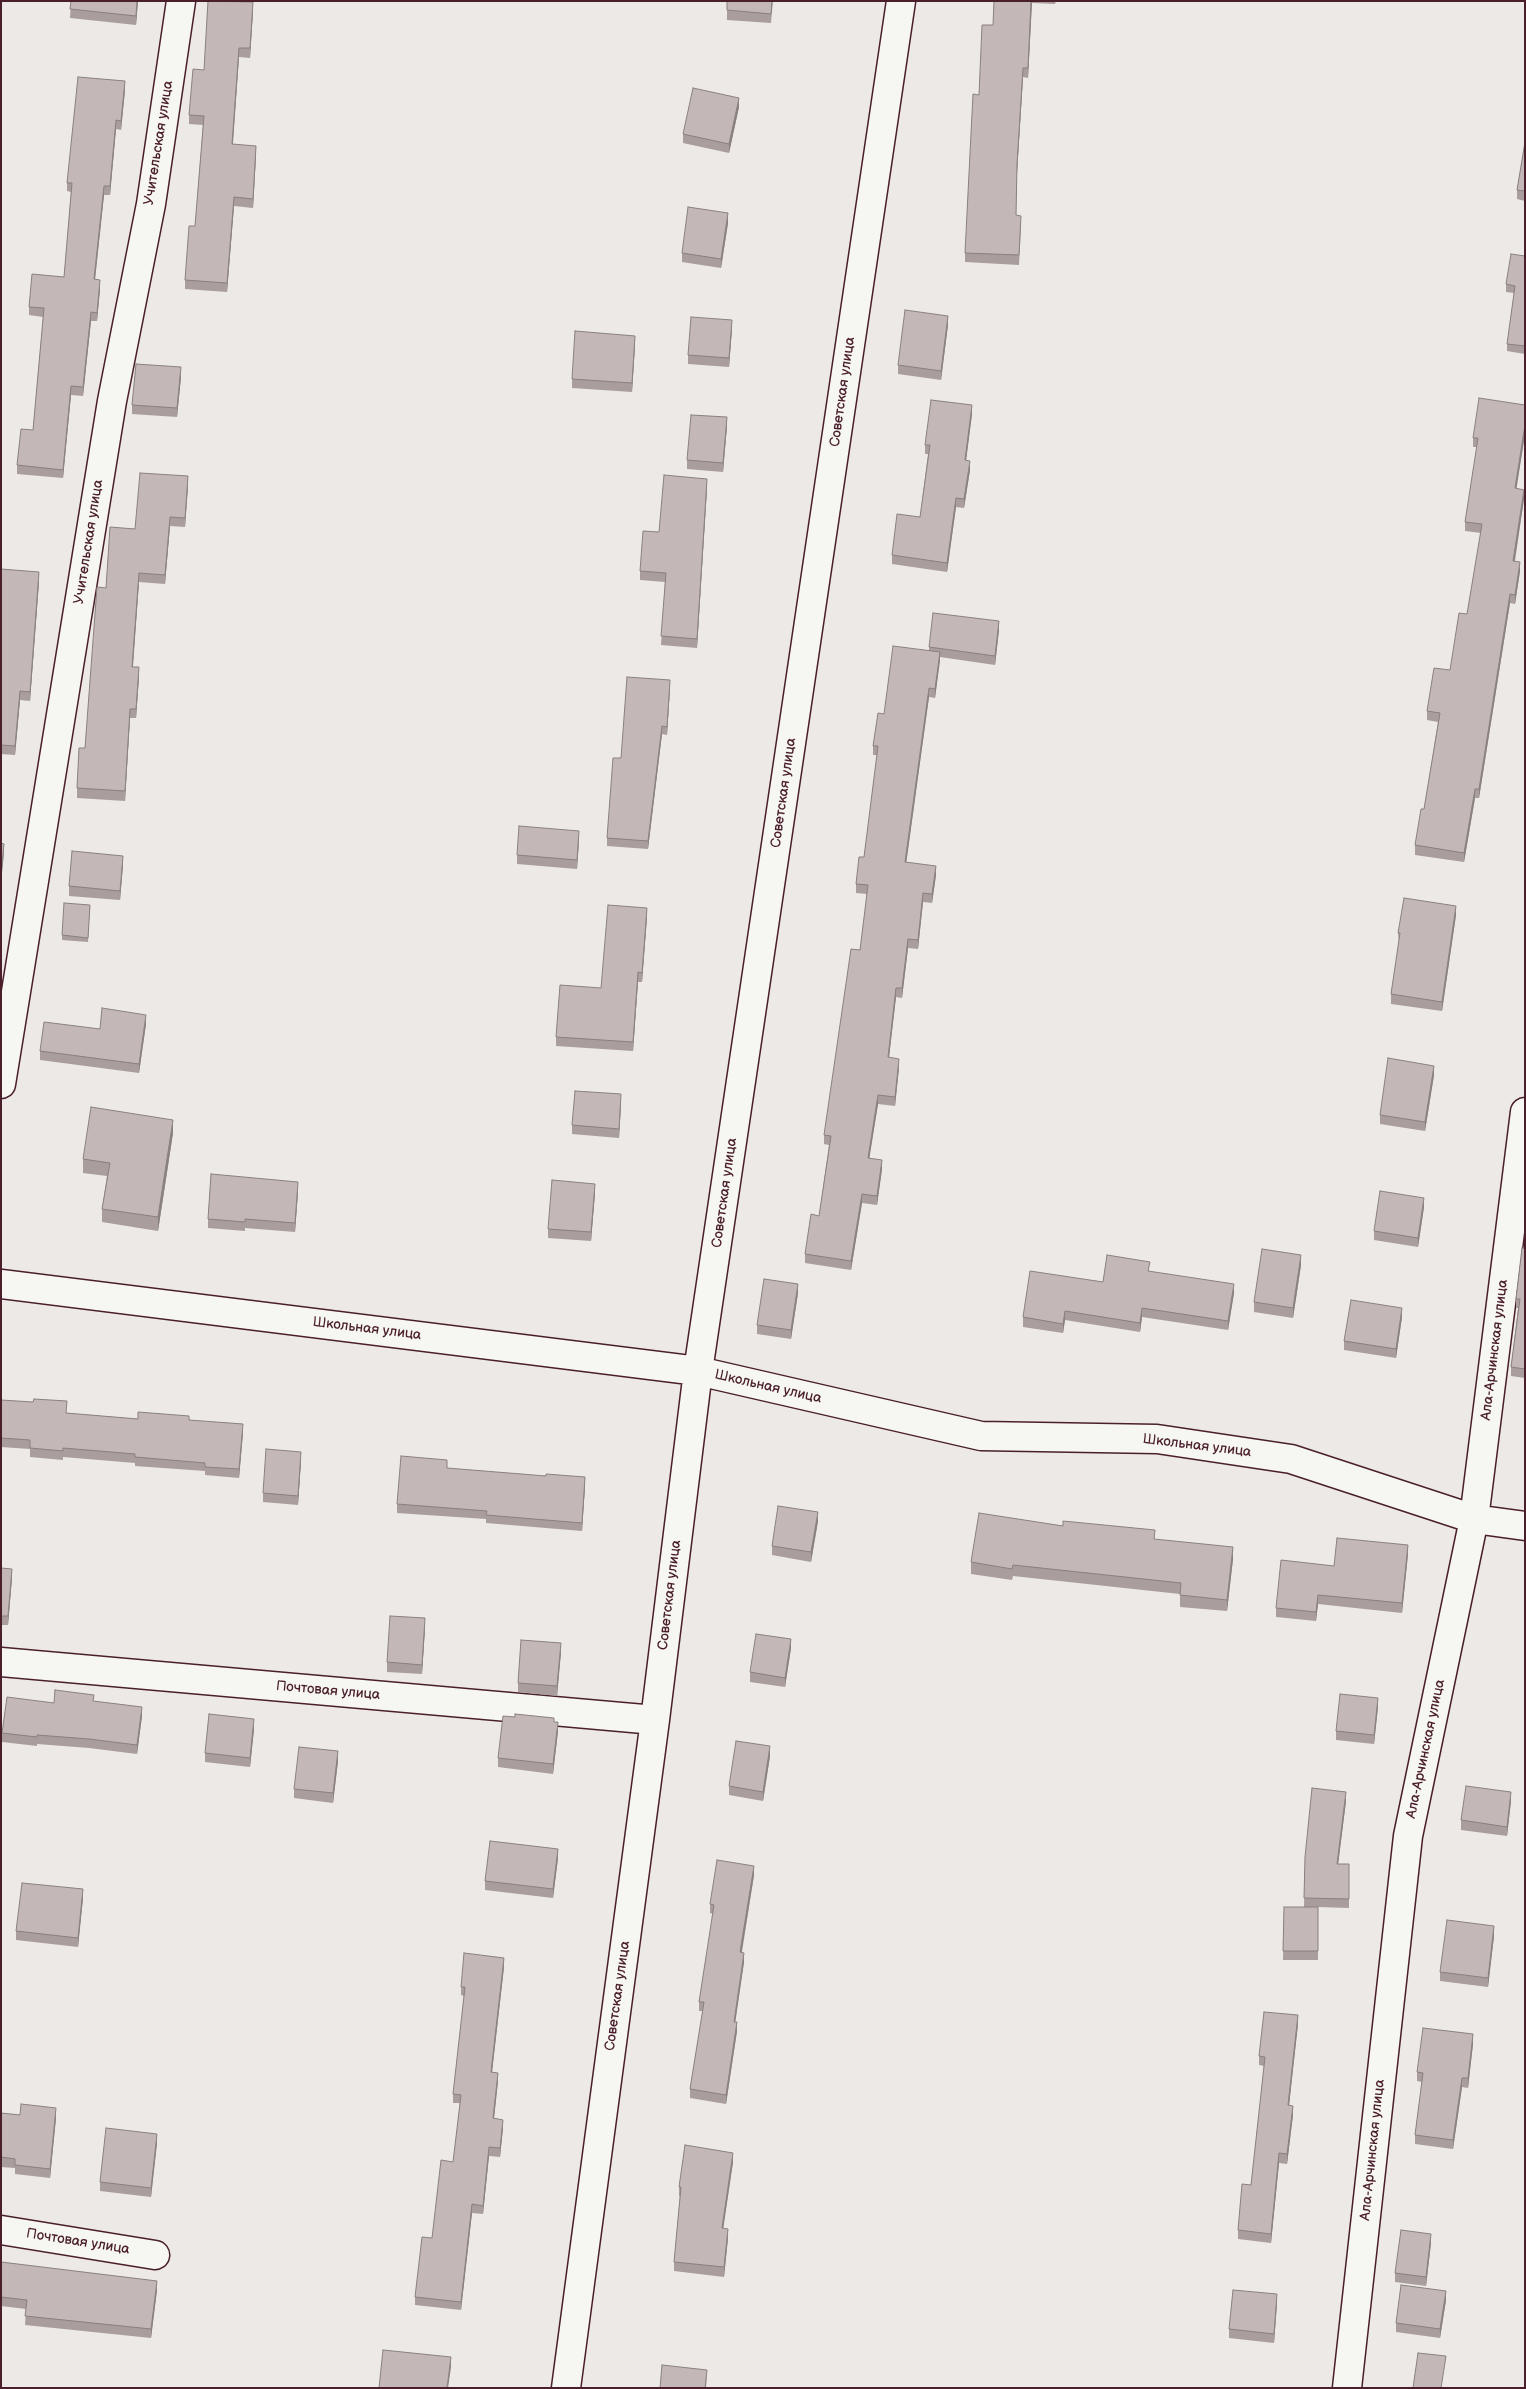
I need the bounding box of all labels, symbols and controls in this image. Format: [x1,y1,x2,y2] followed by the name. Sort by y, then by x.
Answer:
[141,79,177,207] street label: Учительская улица
[827,336,859,448] street label: Советская улица
[71,478,107,606] street label: Учительская улица
[768,737,800,849] street label: Советская улица
[709,1137,741,1249] street label: Советская улица
[1478,1279,1512,1421] street label: Ала-Арчинская улица
[312,1314,422,1344] street label: Школьная улица
[713,1367,823,1407] street label: Школьная улица
[1142,1431,1252,1461] street label: Школьная улица
[655,1539,685,1651] street label: Советская улица
[275,1678,381,1704] street label: Почтовая улица
[1403,1678,1449,1820] street label: Ала-Арчинская улица
[602,1940,634,2052] street label: Советская улица
[1357,2079,1389,2221] street label: Ала-Арчинская улица
[25,2226,131,2258] street label: Почтовая улица

